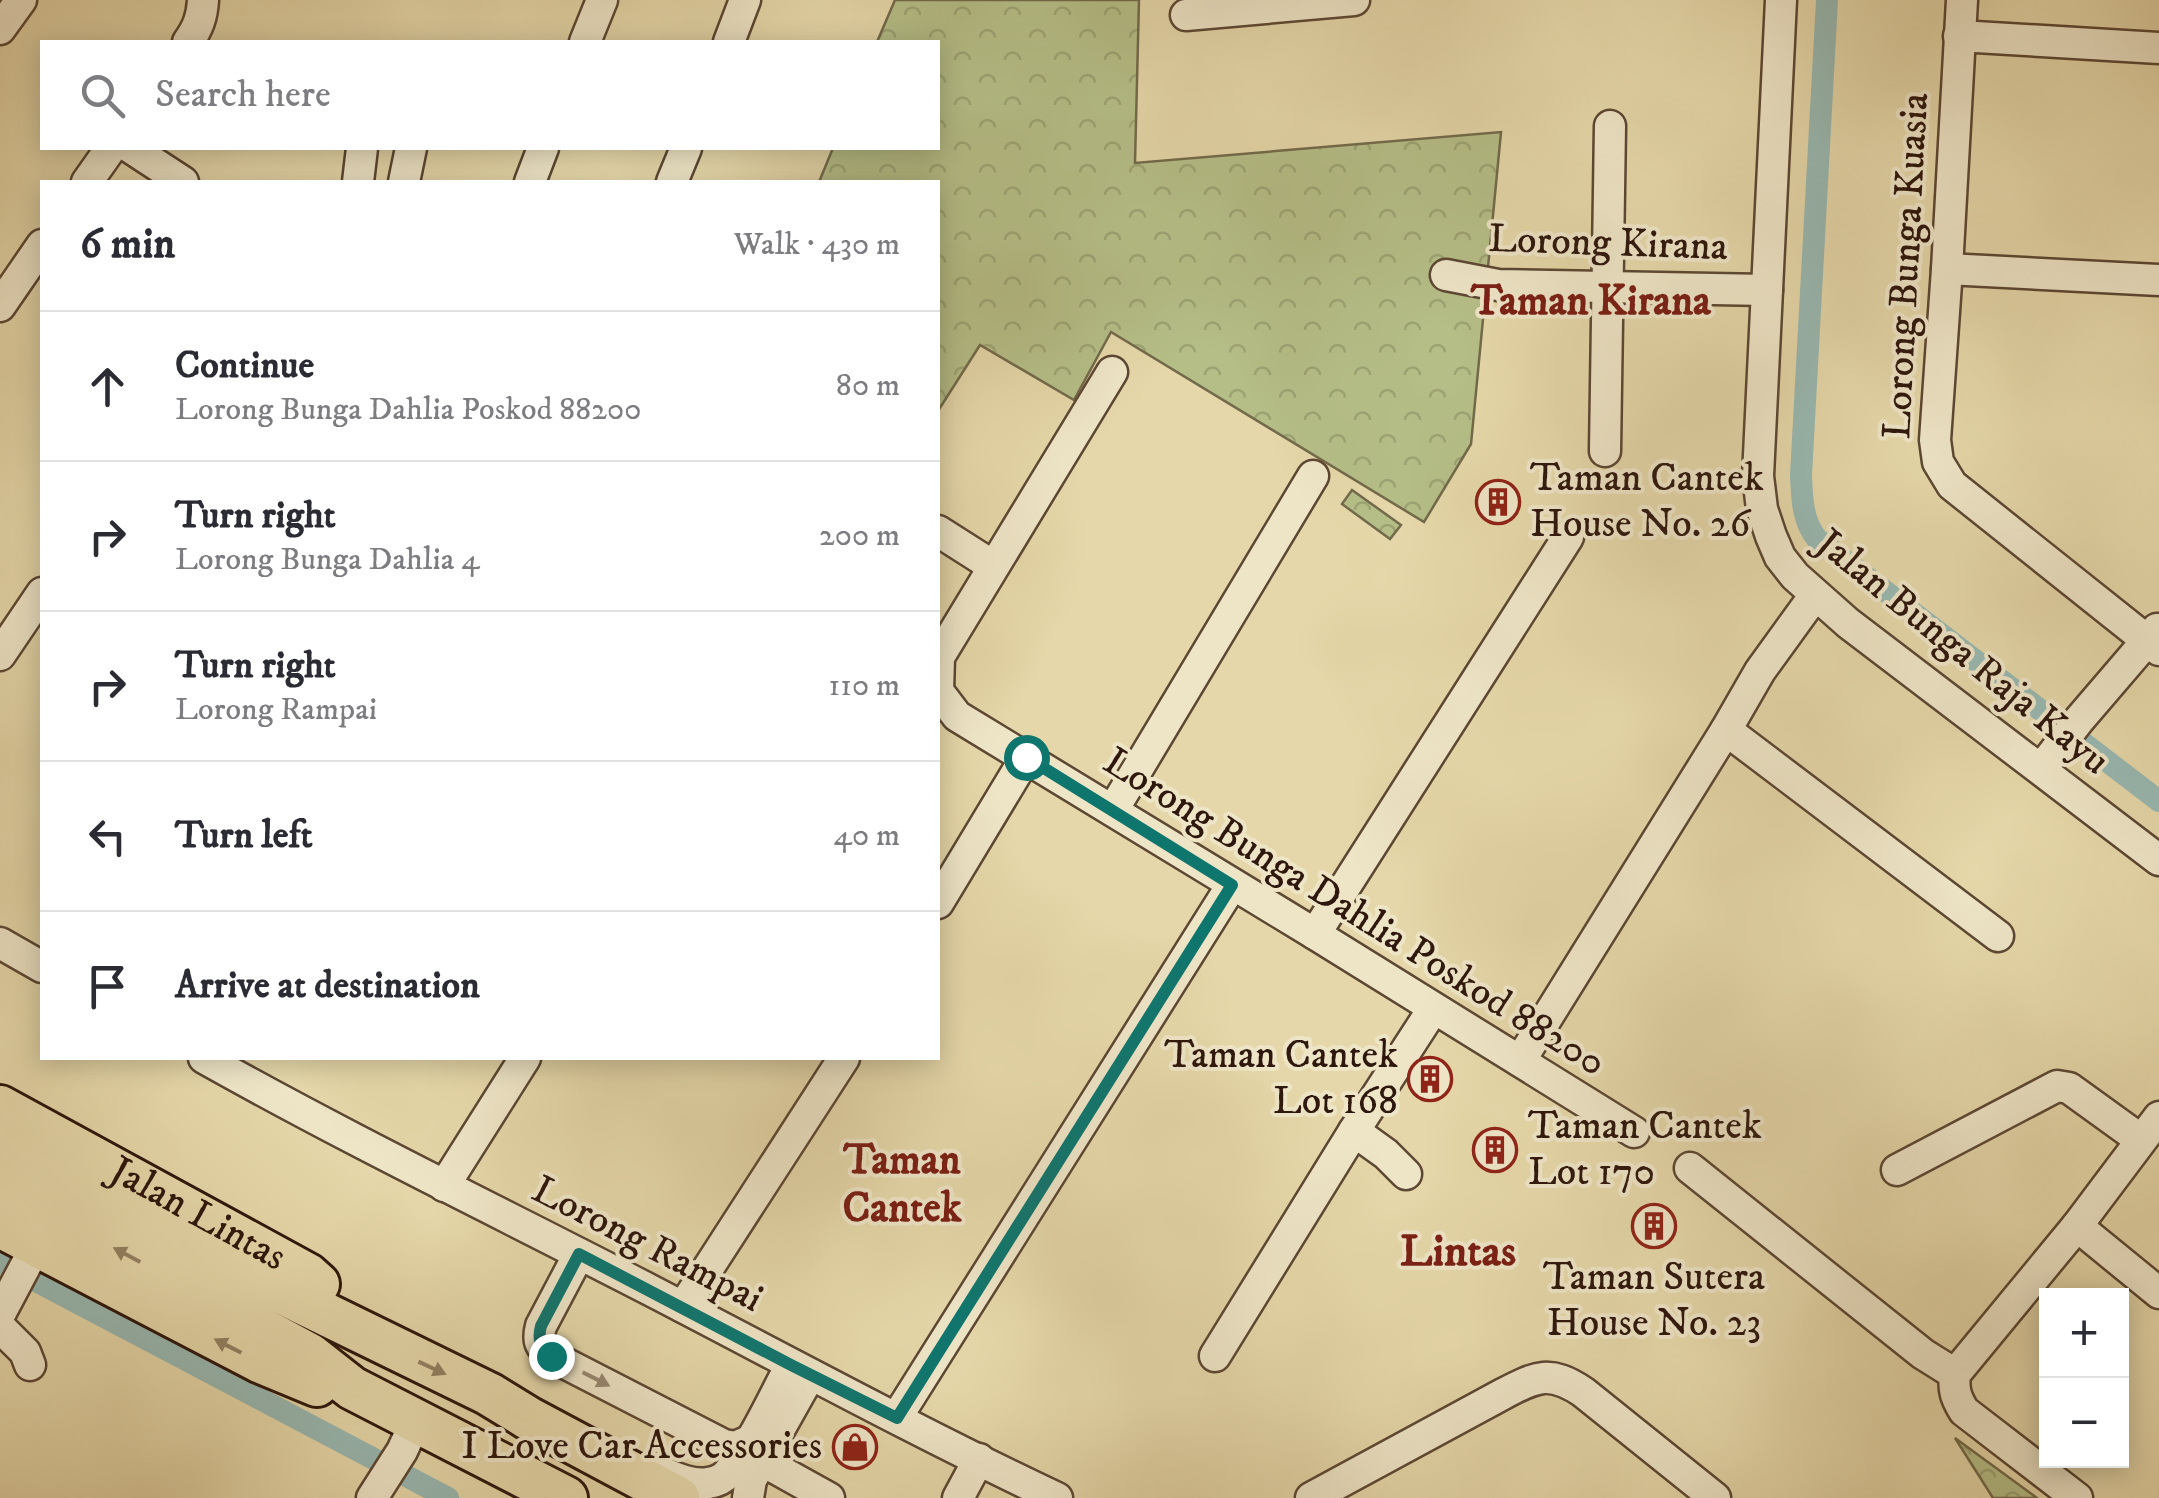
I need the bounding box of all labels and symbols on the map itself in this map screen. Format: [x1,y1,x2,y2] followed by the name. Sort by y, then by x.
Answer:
[1873,92,1941,440] street label: Lorong Bunga Kuasia
[1487,215,1729,273] street label: Lorong Kirana
[1470,276,1712,328] district label: Taman Kirana
[1530,454,1764,550] place label: Taman Cantek House No. 26
[1475,479,1521,525] building icon: Taman Cantek House No. 26
[1802,517,2119,787] street label: Jalan Bunga Raja Kayu
[1004,735,1050,781] route start
[1093,737,1615,1089] street label: Lorong Bunga Dahlia Poskod 88200
[1164,1031,1398,1127] place label: Taman Cantek Lot 168
[1407,1056,1453,1102] building icon: Taman Cantek Lot 168
[1528,1102,1762,1198] place label: Taman Cantek Lot 170
[1472,1127,1518,1173] building icon: Taman Cantek Lot 170
[842,1135,963,1235] district label: Taman Cantek
[97,1145,295,1283] street label: Jalan Lintas
[523,1165,771,1325] street label: Lorong Rampai
[1631,1203,1677,1249] building icon: Taman Sutera House No. 23
[1400,1224,1516,1280] district label: Lintas
[112,1247,141,1264] one-way arrow
[1543,1253,1765,1349] place label: Taman Sutera House No. 23
[529,1334,575,1380] route end
[214,1338,243,1355] one-way arrow
[418,1359,447,1376] one-way arrow
[581,1370,610,1387] one-way arrow
[461,1422,822,1472] place label: I Love Car Accessories
[832,1424,878,1470] shop icon: I Love Car Accessories

